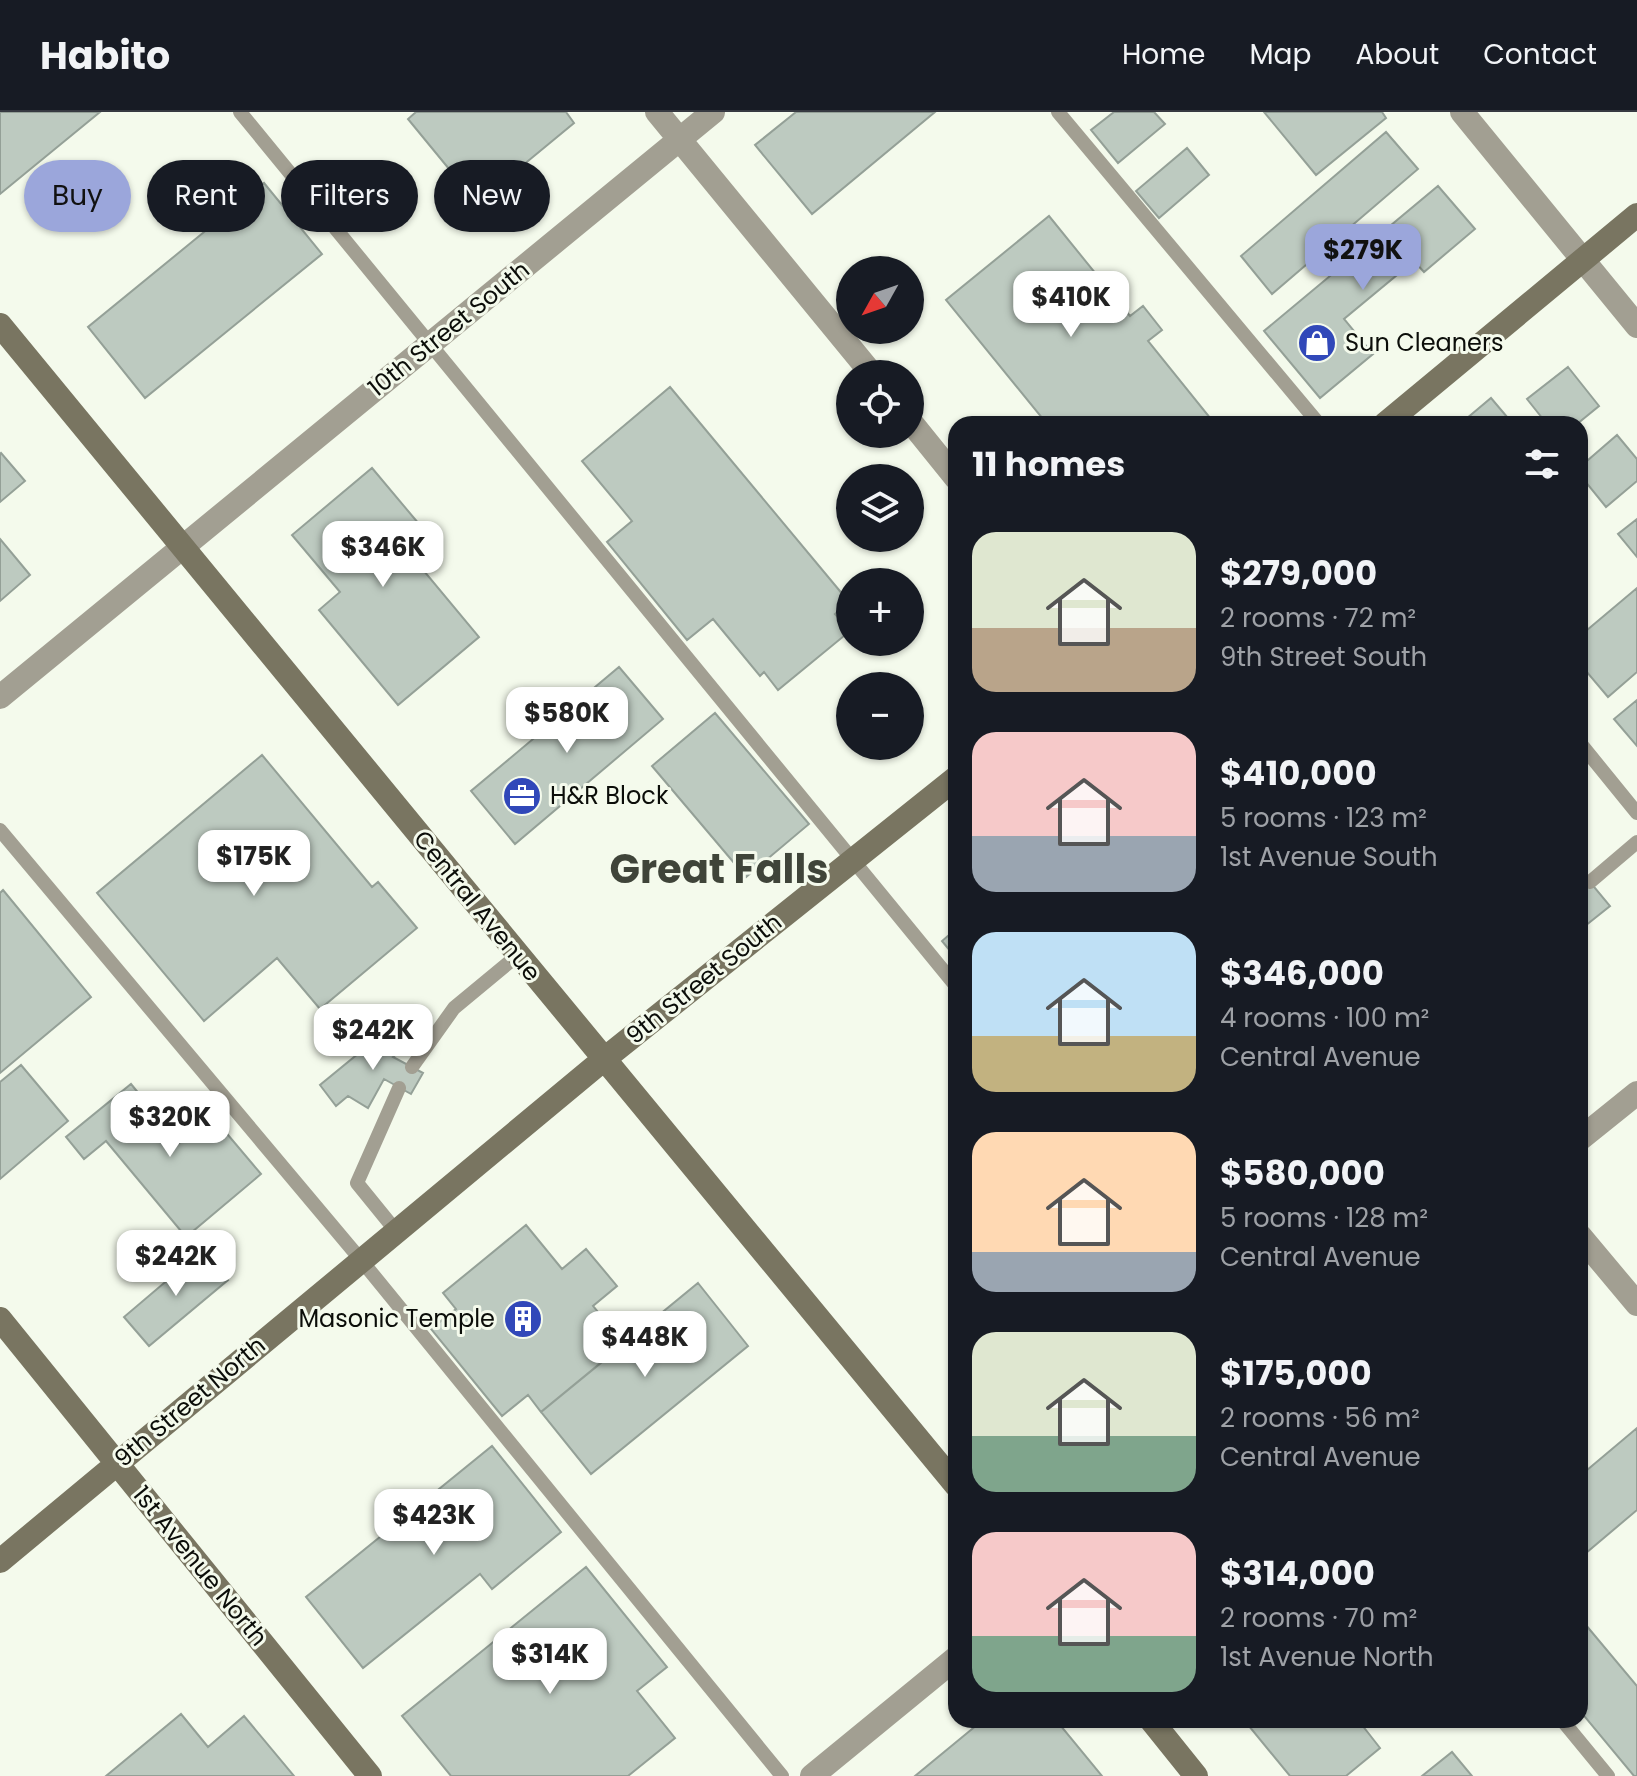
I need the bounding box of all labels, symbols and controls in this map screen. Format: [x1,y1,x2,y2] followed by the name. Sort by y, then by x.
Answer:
[40,29,170,82] text: Habito
[1122,35,1205,74] text: Home
[1249,35,1311,74] text: Map
[1355,35,1439,74] text: About
[1483,35,1597,74] text: Contact
[24,160,131,232] chip: Buy
[147,160,265,232] chip: Rent
[281,160,418,232] chip: Filters
[434,160,550,232] chip: New
[1307,224,1419,292] pin: $279K
[1323,232,1403,268] text: $279K
[361,253,536,404] street label: 10th Street South
[836,256,924,344] north arrow
[836,256,924,760] map controls
[1015,271,1127,339] pin: $410K
[1031,279,1111,315] text: $410K
[1296,322,1338,364] shop icon: Sun Cleaners
[1345,326,1503,359] place label: Sun Cleaners
[836,360,924,448] button: locate
[972,440,1125,488] text: 11 homes
[1520,442,1564,486] icon: filters
[836,464,924,552] button: layers
[327,521,439,589] pin: $346K
[340,529,426,565] text: $346K
[1220,549,1377,597] text: $279,000
[1036,564,1132,660] icon: home
[836,568,924,656] button: +
[1220,600,1416,636] text: 2 rooms · 72 m²
[1220,639,1427,675] text: 9th Street South
[836,672,924,760] button: −
[511,687,623,755] pin: $580K
[524,695,610,731] text: $580K
[1220,749,1377,797] text: $410,000
[1036,764,1132,860] icon: home
[501,775,543,817] office icon: H&R Block
[550,779,669,812] place label: H&R Block
[1220,800,1427,836] text: 5 rooms · 123 m²
[406,823,548,988] street label: Central Avenue
[198,830,310,898] pin: $175K
[216,838,292,874] text: $175K
[1220,839,1438,875] text: 1st Avenue South
[609,841,829,897] district label: Great Falls
[619,906,788,1052] street label: 9th Street South
[1220,949,1384,997] text: $346,000
[1036,964,1132,1060] icon: home
[1220,1000,1429,1036] text: 4 rooms · 100 m²
[317,1004,429,1072] pin: $242K
[332,1012,414,1048] text: $242K
[1220,1039,1421,1075] text: Central Avenue
[114,1091,226,1159] pin: $320K
[129,1099,211,1135] text: $320K
[1220,1149,1385,1197] text: $580,000
[1036,1164,1132,1260] icon: home
[1220,1200,1428,1236] text: 5 rooms · 128 m²
[120,1230,232,1298] pin: $242K
[135,1238,217,1274] text: $242K
[1220,1239,1421,1275] text: Central Avenue
[502,1298,544,1340] building icon: Masonic Temple
[298,1302,495,1335] place label: Masonic Temple
[589,1311,701,1379] pin: $448K
[601,1319,689,1355] text: $448K
[107,1329,272,1475] street label: 9th Street North
[1220,1349,1372,1397] text: $175,000
[1036,1364,1132,1460] icon: home
[1220,1400,1420,1436] text: 2 rooms · 56 m²
[1220,1439,1421,1475] text: Central Avenue
[126,1479,275,1653] street label: 1st Avenue North
[378,1489,490,1557] pin: $423K
[392,1497,476,1533] text: $423K
[1220,1549,1375,1597] text: $314,000
[1036,1564,1132,1660] icon: home
[1220,1600,1417,1636] text: 2 rooms · 70 m²
[494,1628,606,1696] pin: $314K
[511,1636,589,1672] text: $314K
[1220,1639,1434,1675] text: 1st Avenue North

